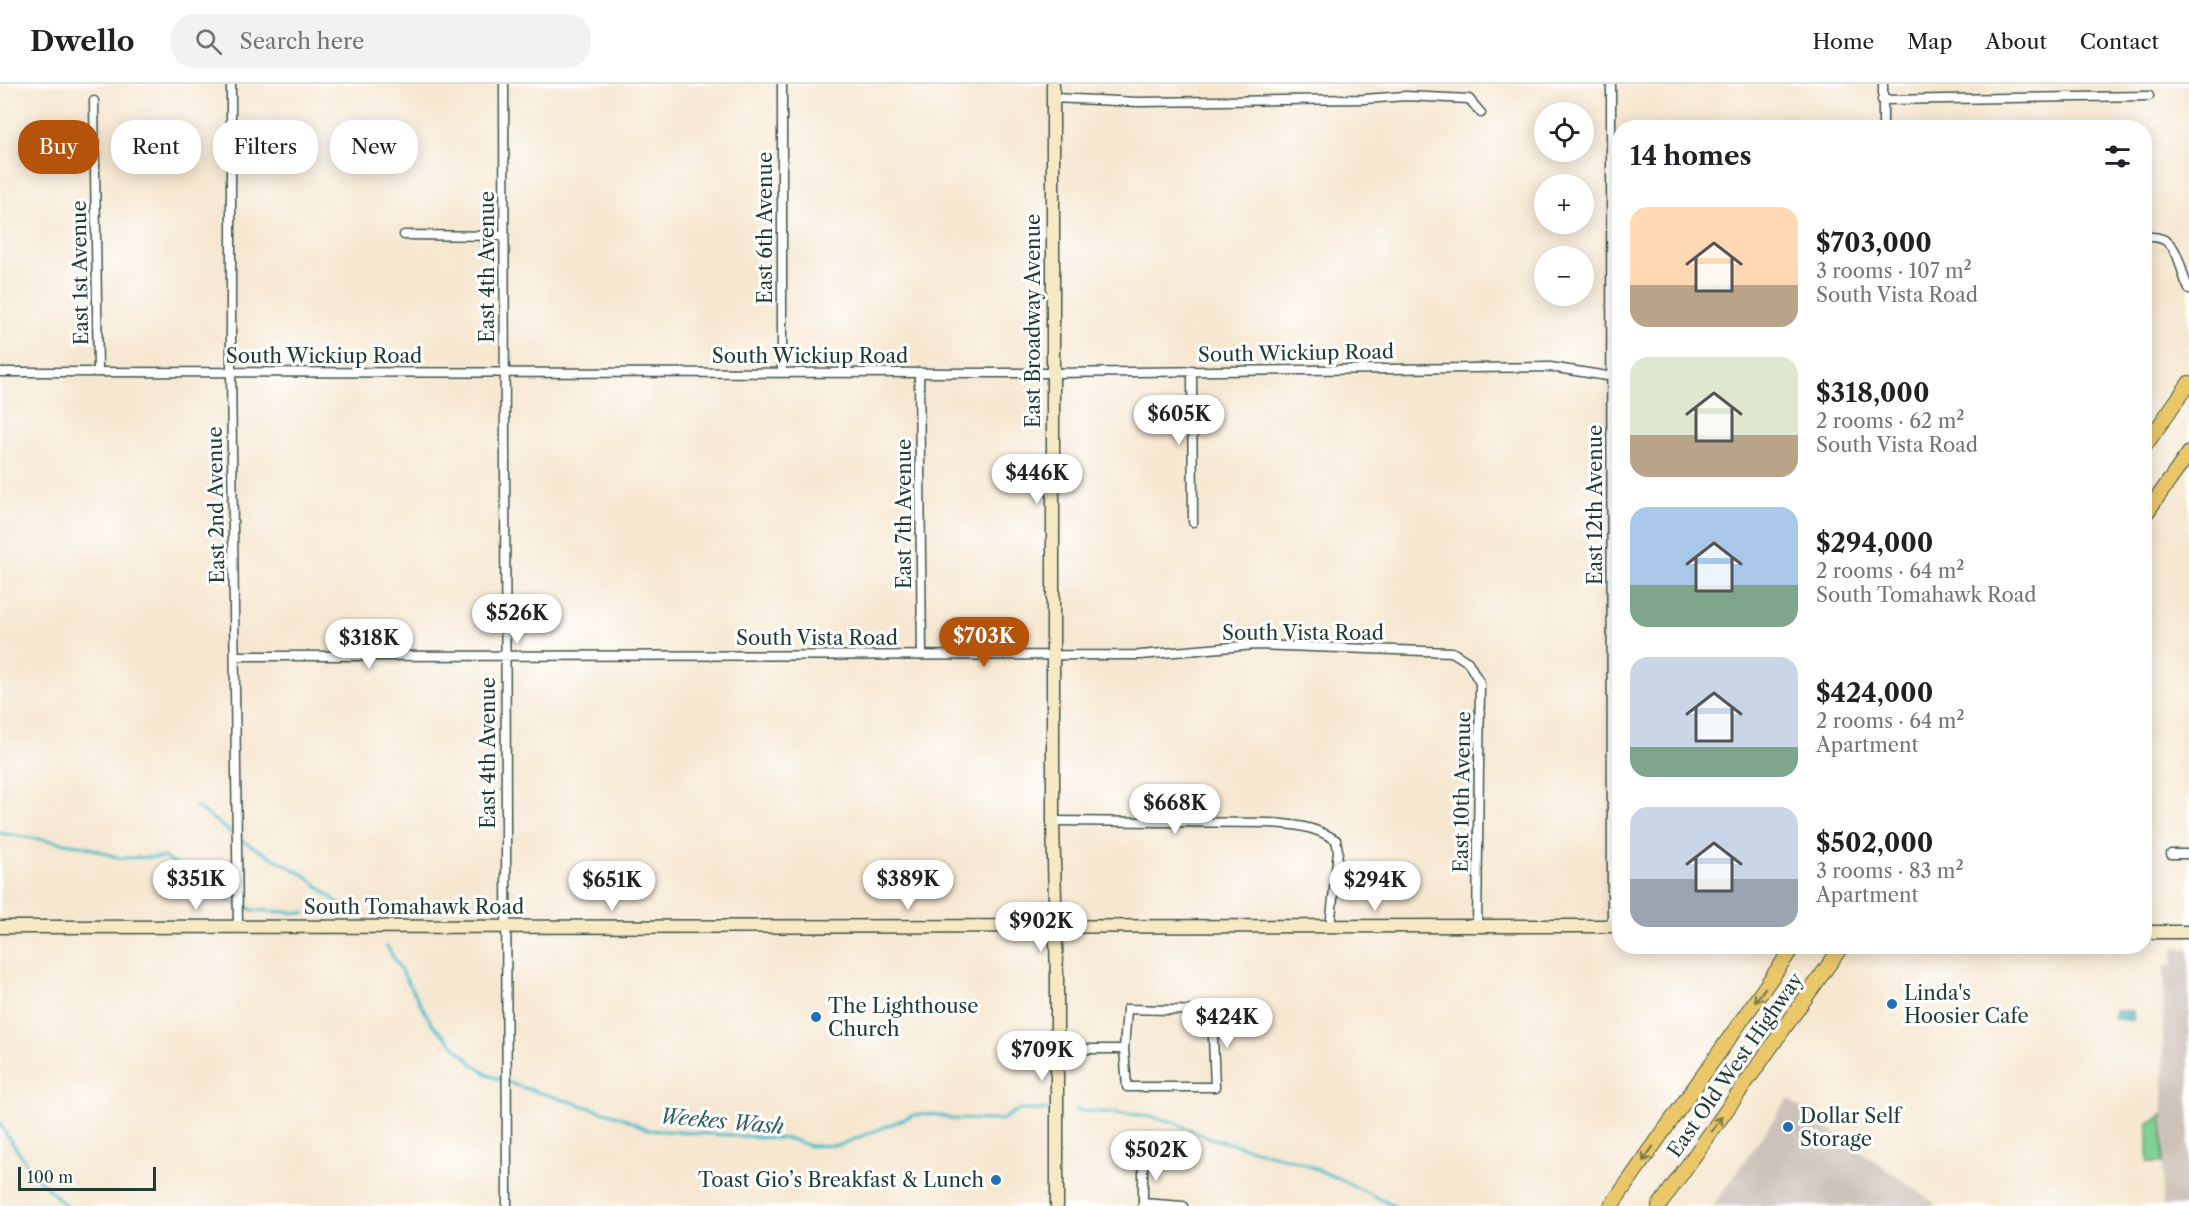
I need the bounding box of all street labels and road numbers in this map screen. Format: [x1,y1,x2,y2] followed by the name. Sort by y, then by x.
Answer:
[753,152,777,304] street label: East 6th Avenue
[475,191,499,343] street label: East 4th Avenue
[67,200,93,346] street label: East 1st Avenue
[1021,214,1045,428] street label: East Broadway Avenue
[1198,339,1394,367] street label: South Wickiup Road
[226,344,422,368] street label: South Wickiup Road
[712,344,908,368] street label: South Wickiup Road
[1583,425,1607,585] street label: East 12th Avenue
[203,426,229,584] street label: East 2nd Avenue
[892,439,916,589] street label: East 7th Avenue
[1222,621,1384,645] street label: South Vista Road
[736,626,898,650] street label: South Vista Road
[476,677,500,829] street label: East 4th Avenue
[1449,711,1475,873] street label: East 10th Avenue
[304,895,524,919] street label: South Tomahawk Road
[1662,967,1808,1162] street label: East Old West Highway

